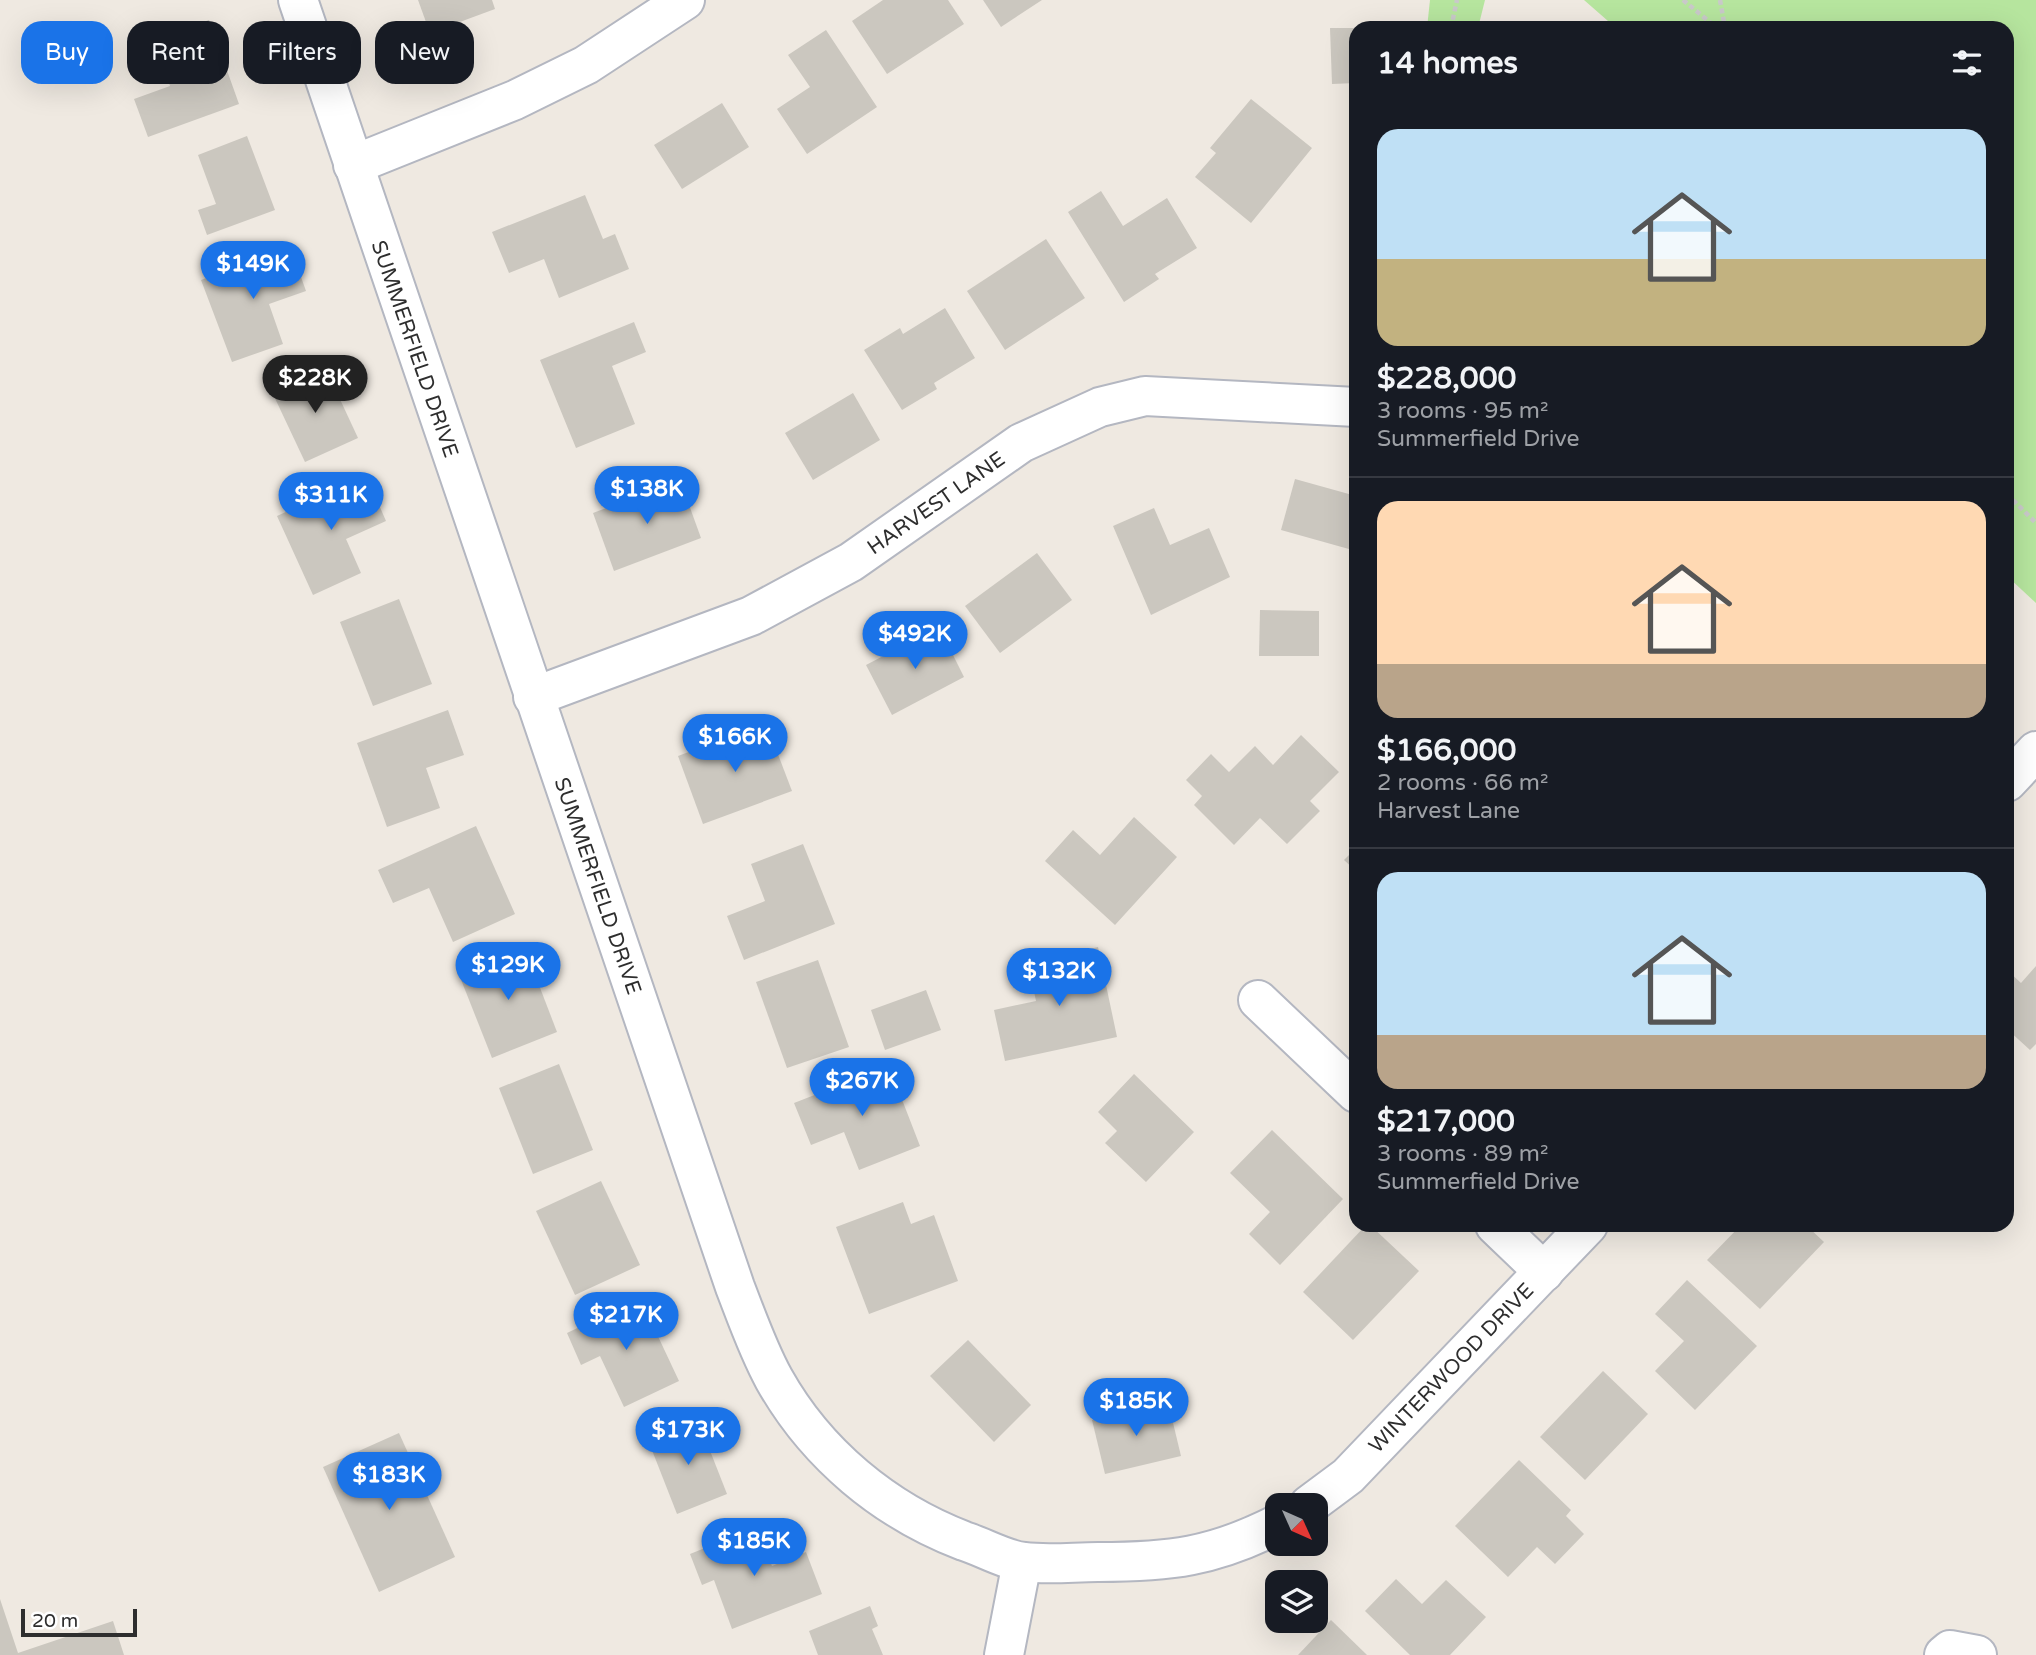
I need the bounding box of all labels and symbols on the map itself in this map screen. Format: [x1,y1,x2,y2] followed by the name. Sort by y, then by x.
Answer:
[366,237,463,461] street label: SUMMERFIELD DRIVE
[204,242,302,301] pin: $149K
[266,356,364,415] pin: $228K
[863,447,1010,560] street label: HARVEST LANE
[598,466,696,526] pin: $138K
[282,472,380,532] pin: $311K
[866,612,964,671] pin: $492K
[686,714,784,774] pin: $166K
[549,774,646,998] street label: SUMMERFIELD DRIVE
[459,942,557,1002] pin: $129K
[1010,948,1108,1008] pin: $132K
[813,1058,911,1118] pin: $267K
[1364,1278,1539,1458] street label: WINTERWOOD DRIVE
[577,1292,675,1352] pin: $217K
[1087,1378,1185,1438] pin: $185K
[639,1408,737,1467] pin: $173K
[340,1452,438,1512] pin: $183K
[1265,1493,1328,1556] north arrow
[705,1518,803,1578] pin: $185K
[21,1606,136,1638] scale bar

